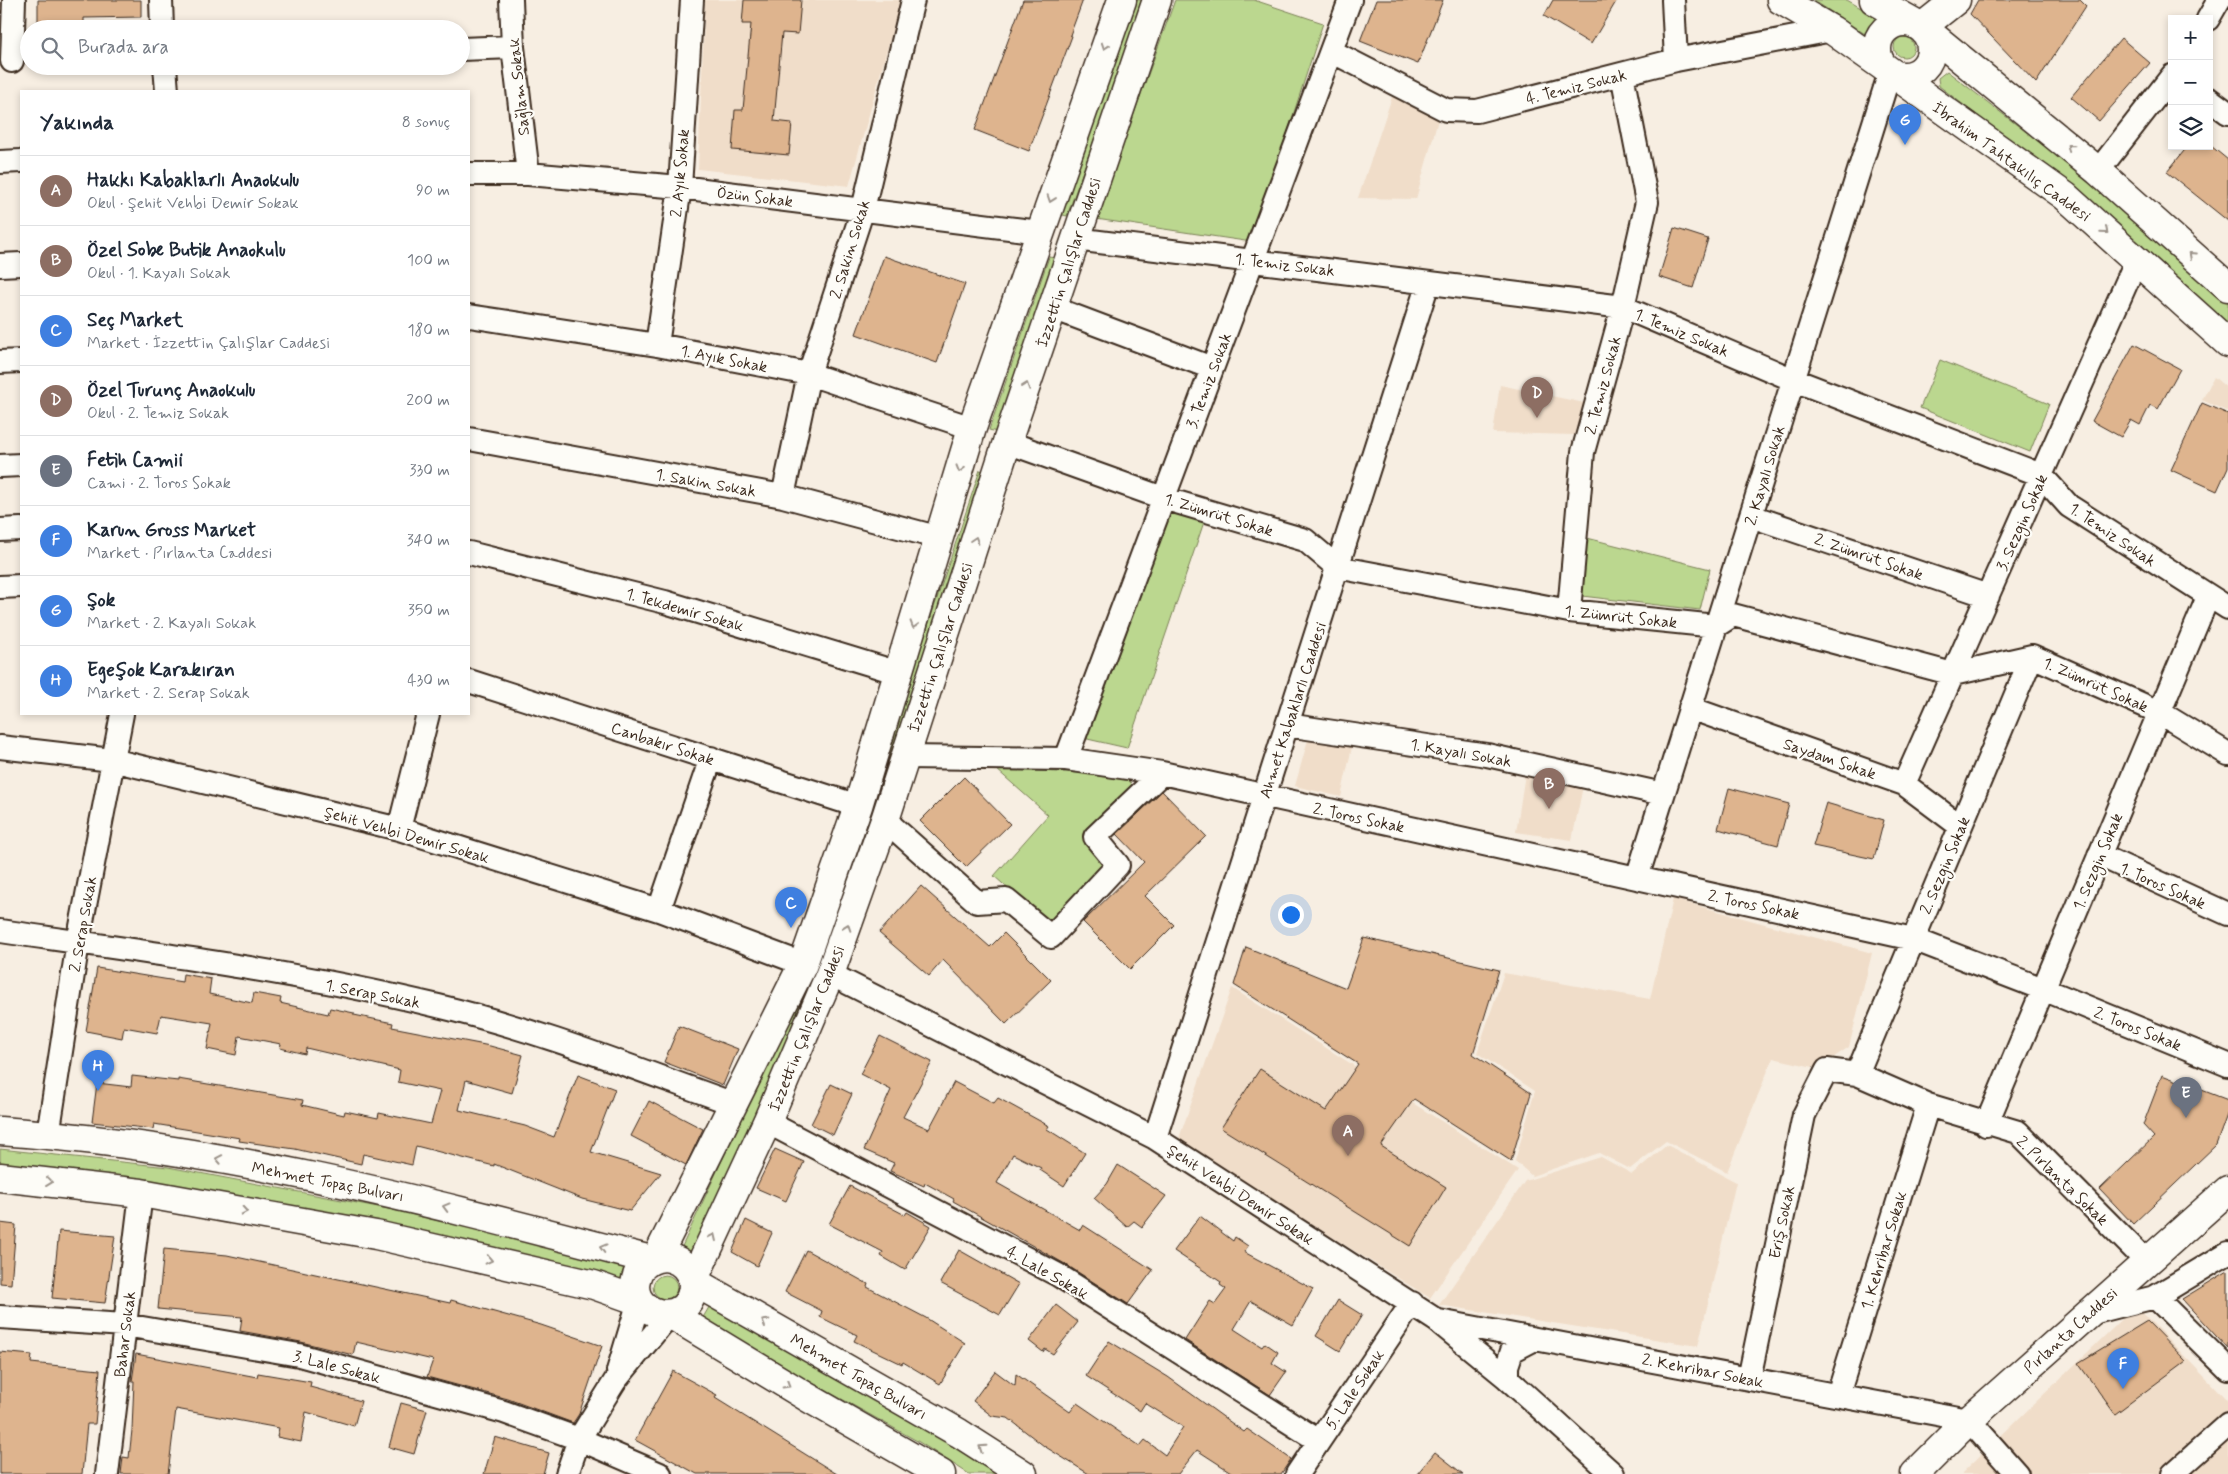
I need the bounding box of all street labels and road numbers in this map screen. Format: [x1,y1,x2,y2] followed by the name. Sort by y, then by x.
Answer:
[504,37,535,137] street label: Sağlam Sokak
[1524,65,1629,110] street label: 4. Temiz Sokak
[1928,98,2095,227] street label: İbrahim Tahtakılıç Caddesi
[666,128,695,218] street label: 2. Ayık Sokak
[1032,175,1107,350] street label: İzzettin Çalışlar Caddesi
[715,182,794,213] street label: Özün Sokak
[825,197,875,301] street label: 2. Sakin Sokak
[1234,249,1336,282] street label: 1. Temiz Sokak
[1631,304,1732,363] street label: 1. Temiz Sokak
[1182,330,1237,431] street label: 3. Temiz Sokak
[1580,334,1627,437] street label: 2. Temiz Sokak
[678,341,769,378] street label: 1. Ayık Sokak
[1740,423,1791,528] street label: 2. Kayalı Sokak
[654,464,758,503] street label: 1. Sakin Sokak
[1992,471,2054,575] street label: 3. Sezgin Sokak
[1161,489,1276,542] street label: 1. Zümrüt Sokak
[2065,498,2160,572] street label: 1. Temiz Sokak
[1811,529,1926,586] street label: 2. Zümrüt Sokak
[904,560,979,735] street label: İzzettin Çalışlar Caddesi
[623,584,746,637] street label: 1. Tekdemir Sokak
[1563,601,1678,634] street label: 1. Zümrüt Sokak
[1255,619,1332,801] street label: Ahmet Kabaklarlı Caddesi
[2039,653,2151,718] street label: 1. Zümrüt Sokak
[608,718,717,771] street label: Canbakır Sokak
[1408,734,1513,773] street label: 1. Kayalı Sokak
[1780,734,1879,785] street label: Saydam Sokak
[1311,799,1406,838] street label: 2. Toros Sokak
[322,802,492,869] street label: Şehit Vehbi Demir Sokak
[2069,810,2129,914] street label: 1. Sezgin Sokak
[1915,814,1976,918] street label: 2. Sezgin Sokak
[2116,858,2209,915] street label: 1. Toros Sokak
[65,875,102,974] street label: 2. Serap Sokak
[1706,886,1801,925] street label: 2. Toros Sokak
[764,942,850,1115] street label: İzzettin Çalışlar Caddesi
[323,975,422,1014] street label: 1. Serap Sokak
[2090,1002,2184,1057] street label: 2. Toros Sokak
[2011,1132,2112,1230] street label: 2. Pırlanta Sokak
[1163,1140,1318,1251] street label: Şehit Vehbi Demir Sokak
[250,1157,406,1208] street label: Mehmet Topaç Bulvarı
[1764,1184,1800,1261] street label: Eriş Sokak
[1856,1189,1912,1312] street label: 1. Kehribar Sokak
[1002,1241,1092,1305] street label: 4. Lale Sokak
[2020,1283,2122,1379] street label: Pırlanta Caddesi
[110,1290,141,1378] street label: Bahar Sokak
[786,1330,930,1425] street label: Mehmet Topaç Bulvarı
[291,1346,383,1389] street label: 3. Lale Sokak
[1321,1346,1390,1434] street label: 5. Lale Sokak
[1640,1349,1765,1394] street label: 2. Kehribar Sokak

